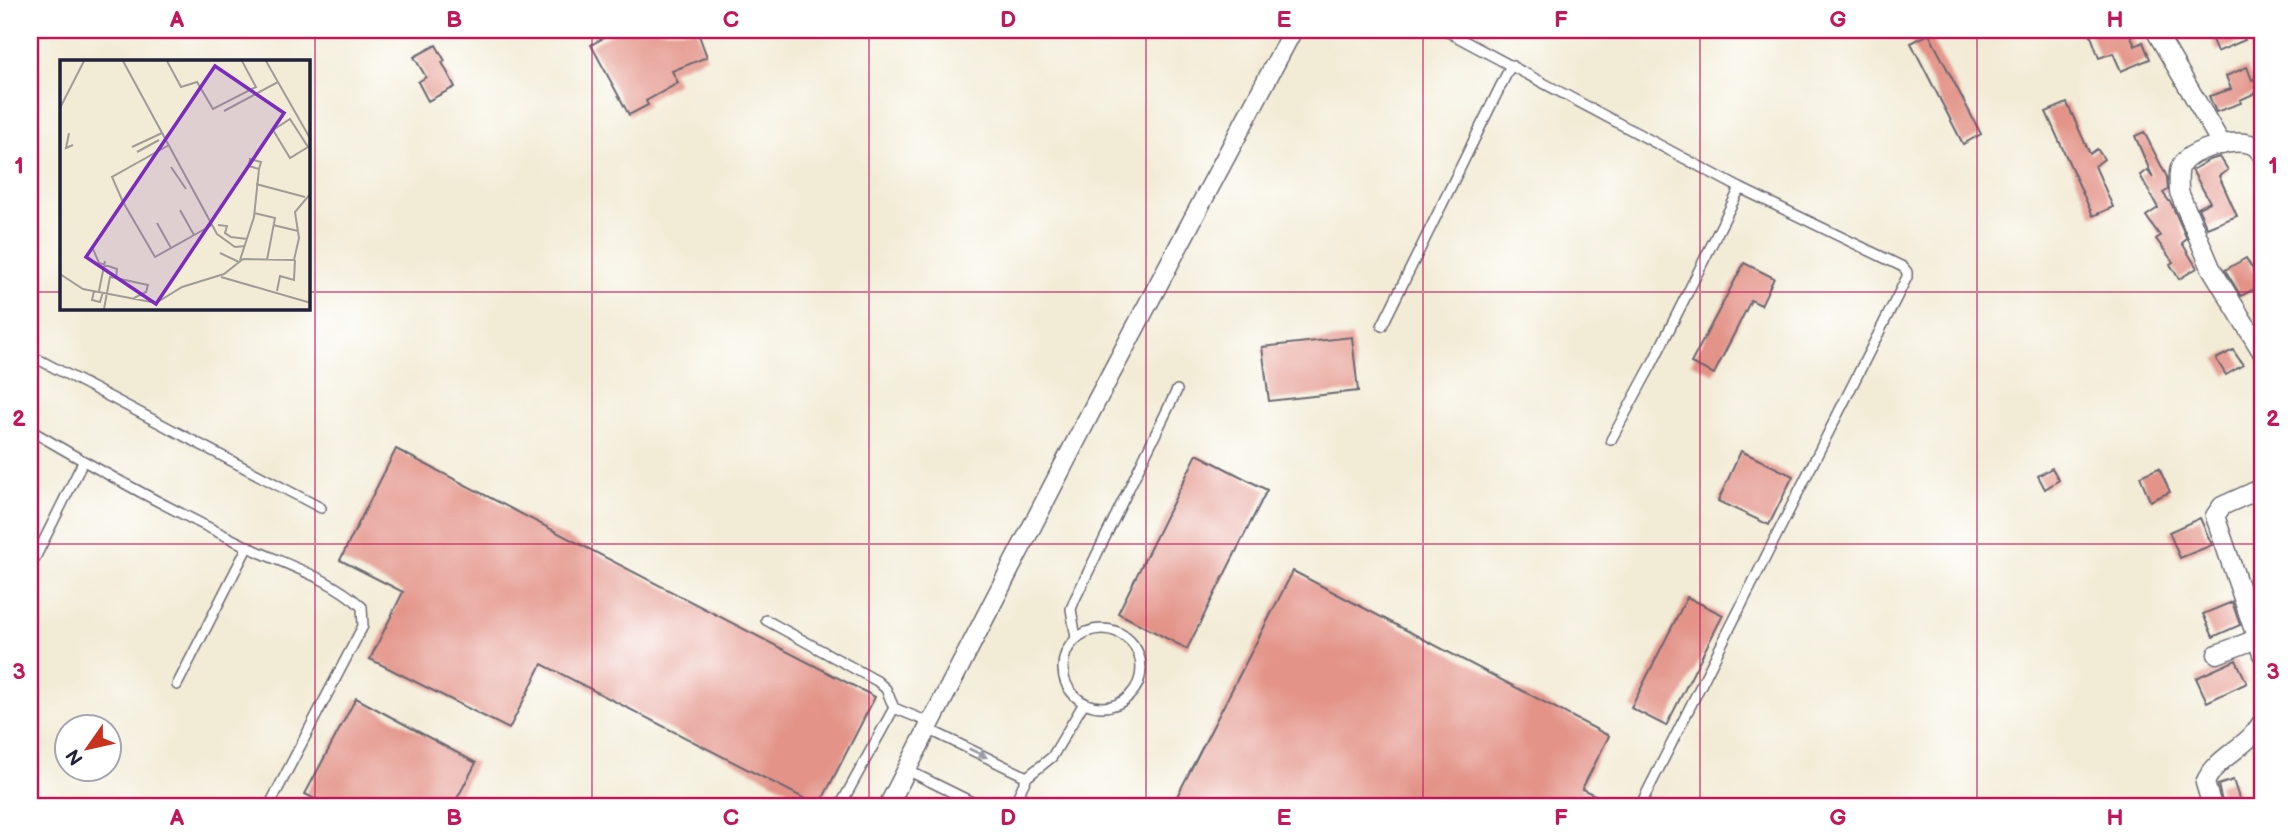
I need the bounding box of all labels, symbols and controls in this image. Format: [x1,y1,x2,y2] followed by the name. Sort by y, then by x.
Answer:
[169,6,185,34] text: A
[446,6,462,34] text: B
[723,6,739,34] text: C
[1000,6,1016,34] text: D
[1277,6,1292,34] text: E
[1554,6,1568,34] text: F
[1830,6,1847,34] text: G
[2106,6,2124,34] text: H
[60,60,310,310] inset map
[14,152,24,180] text: 1
[2268,152,2278,180] text: 1
[12,405,26,433] text: 2
[2266,405,2280,433] text: 2
[12,658,26,686] text: 3
[2266,658,2280,686] text: 3
[52,714,122,784] north arrow
[62,744,89,769] text: N
[967,747,988,759] one-way arrow
[169,804,185,832] text: A
[446,804,462,832] text: B
[723,804,739,832] text: C
[1000,804,1016,832] text: D
[1277,804,1292,832] text: E
[1554,804,1568,832] text: F
[1830,804,1847,832] text: G
[2106,804,2124,832] text: H

